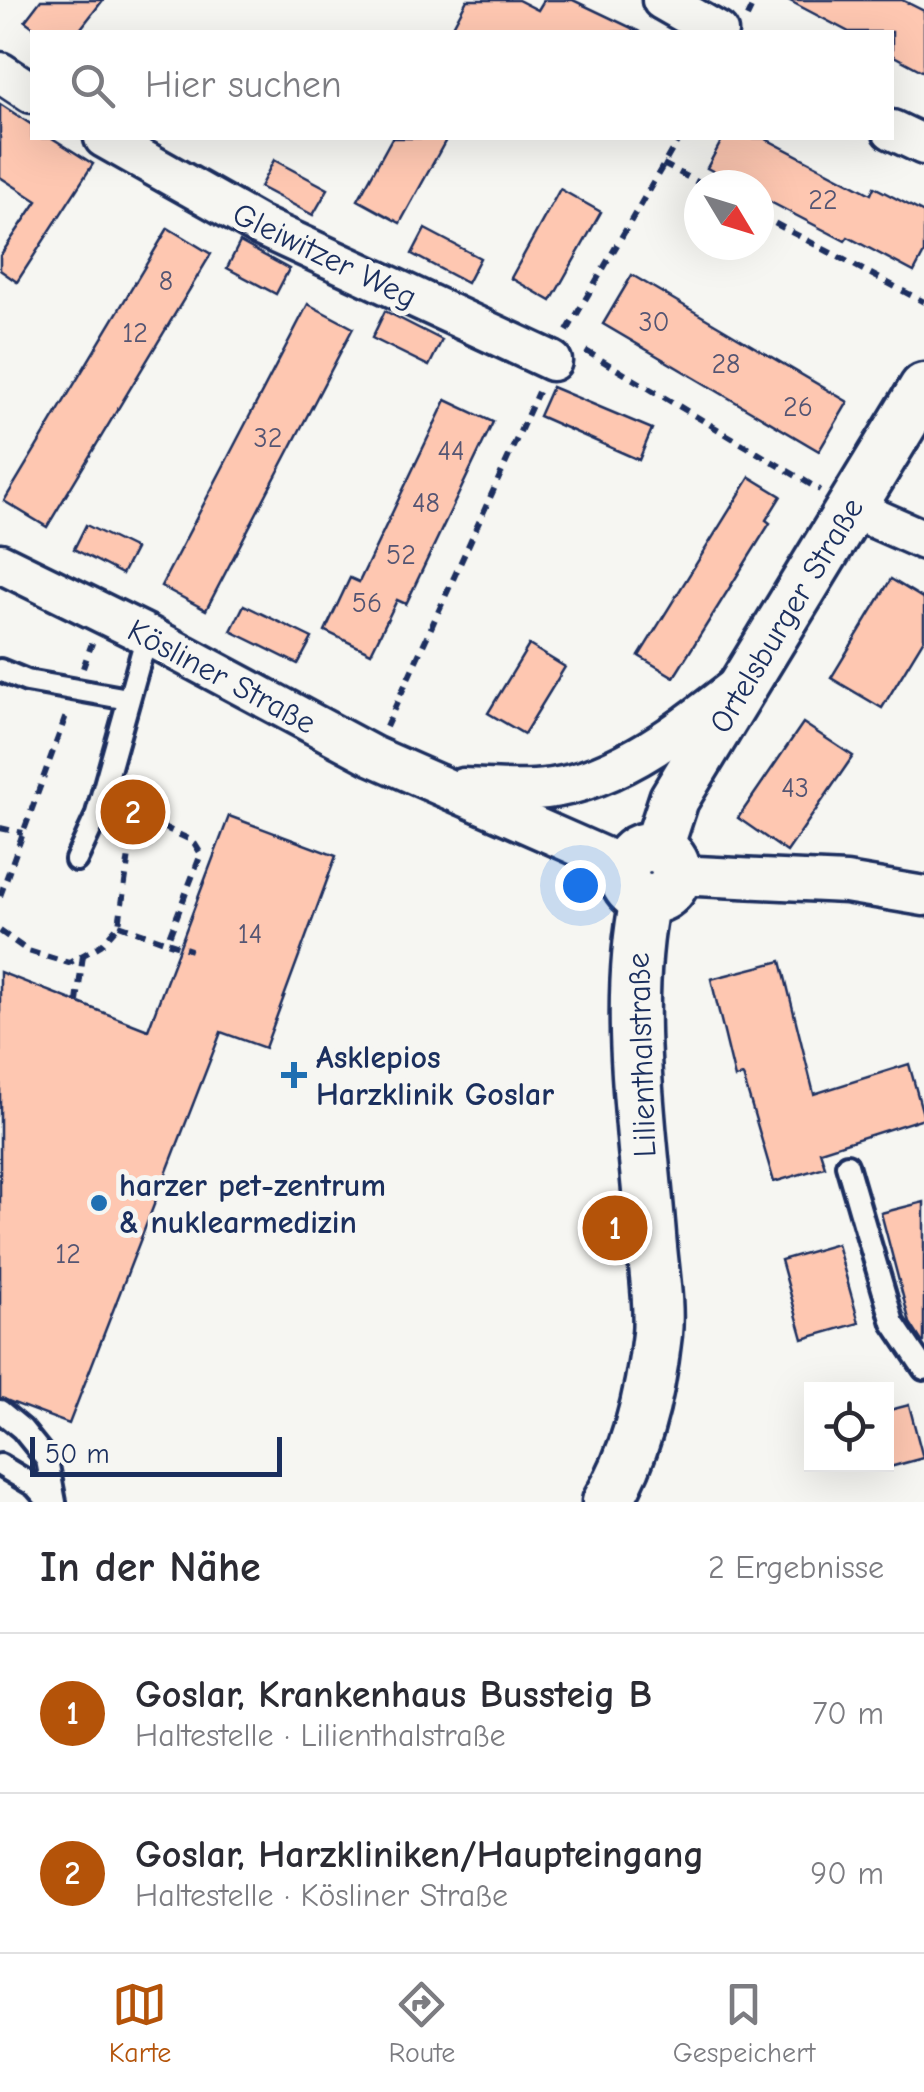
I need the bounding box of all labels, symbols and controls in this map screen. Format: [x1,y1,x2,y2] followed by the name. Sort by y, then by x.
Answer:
[30,30,894,140] search box
[65,58,120,113] icon: search
[145,63,342,107] text: Hier suchen
[684,170,774,260] north arrow
[808,184,838,216] house number: 22
[227,195,423,316] street label: Gleiwitzer Weg
[159,265,173,297] house number: 8
[638,306,670,338] house number: 30
[122,317,148,349] house number: 12
[711,348,741,380] house number: 28
[783,391,813,423] house number: 26
[254,422,282,454] house number: 32
[437,435,465,467] house number: 44
[412,487,440,519] house number: 48
[702,491,871,740] street label: Ortelsburger Straße
[386,539,416,571] house number: 52
[352,587,382,619] house number: 56
[121,611,322,742] street label: Kösliner Straße
[781,772,809,804] house number: 43
[100,774,166,850] pin: 2
[555,860,606,911] your location
[238,918,262,950] house number: 14
[619,952,664,1158] street label: Lilienthalstraße
[316,1039,554,1113] place label: Asklepios Harzklinik Goslar
[281,1062,307,1088] marker: Asklepios Harzklinik Goslar
[119,1167,386,1241] place label: harzer pet-zentrum & nuklearmedizin
[582,1190,648,1266] pin: 1
[88,1192,110,1214] marker: harzer pet-zentrum & nuklearmedizin
[55,1238,81,1270] house number: 12
[804,1382,894,1472] map controls
[804,1382,894,1472] button: locate
[30,1432,282,1476] scale bar
[45,1438,110,1470] text: 50 m
[40,1543,261,1592] text: In der Nähe
[708,1549,884,1586] text: 2 Ergebnisse
[135,1673,652,1717] text: Goslar, Krankenhaus Bussteig B
[66,1695,79,1732] text: 1
[812,1695,884,1732] text: 70 m
[135,1717,506,1754] text: Haltestelle · Lilienthalstraße
[135,1833,704,1877] text: Goslar, Harzkliniken/Haupteingang
[65,1855,80,1892] text: 2
[810,1855,884,1892] text: 90 m
[135,1877,508,1914] text: Haltestelle · Kösliner Straße
[109,1977,171,2069] tab: Karte
[389,1977,455,2069] tab: Route
[673,1977,815,2069] tab: Gespeichert

